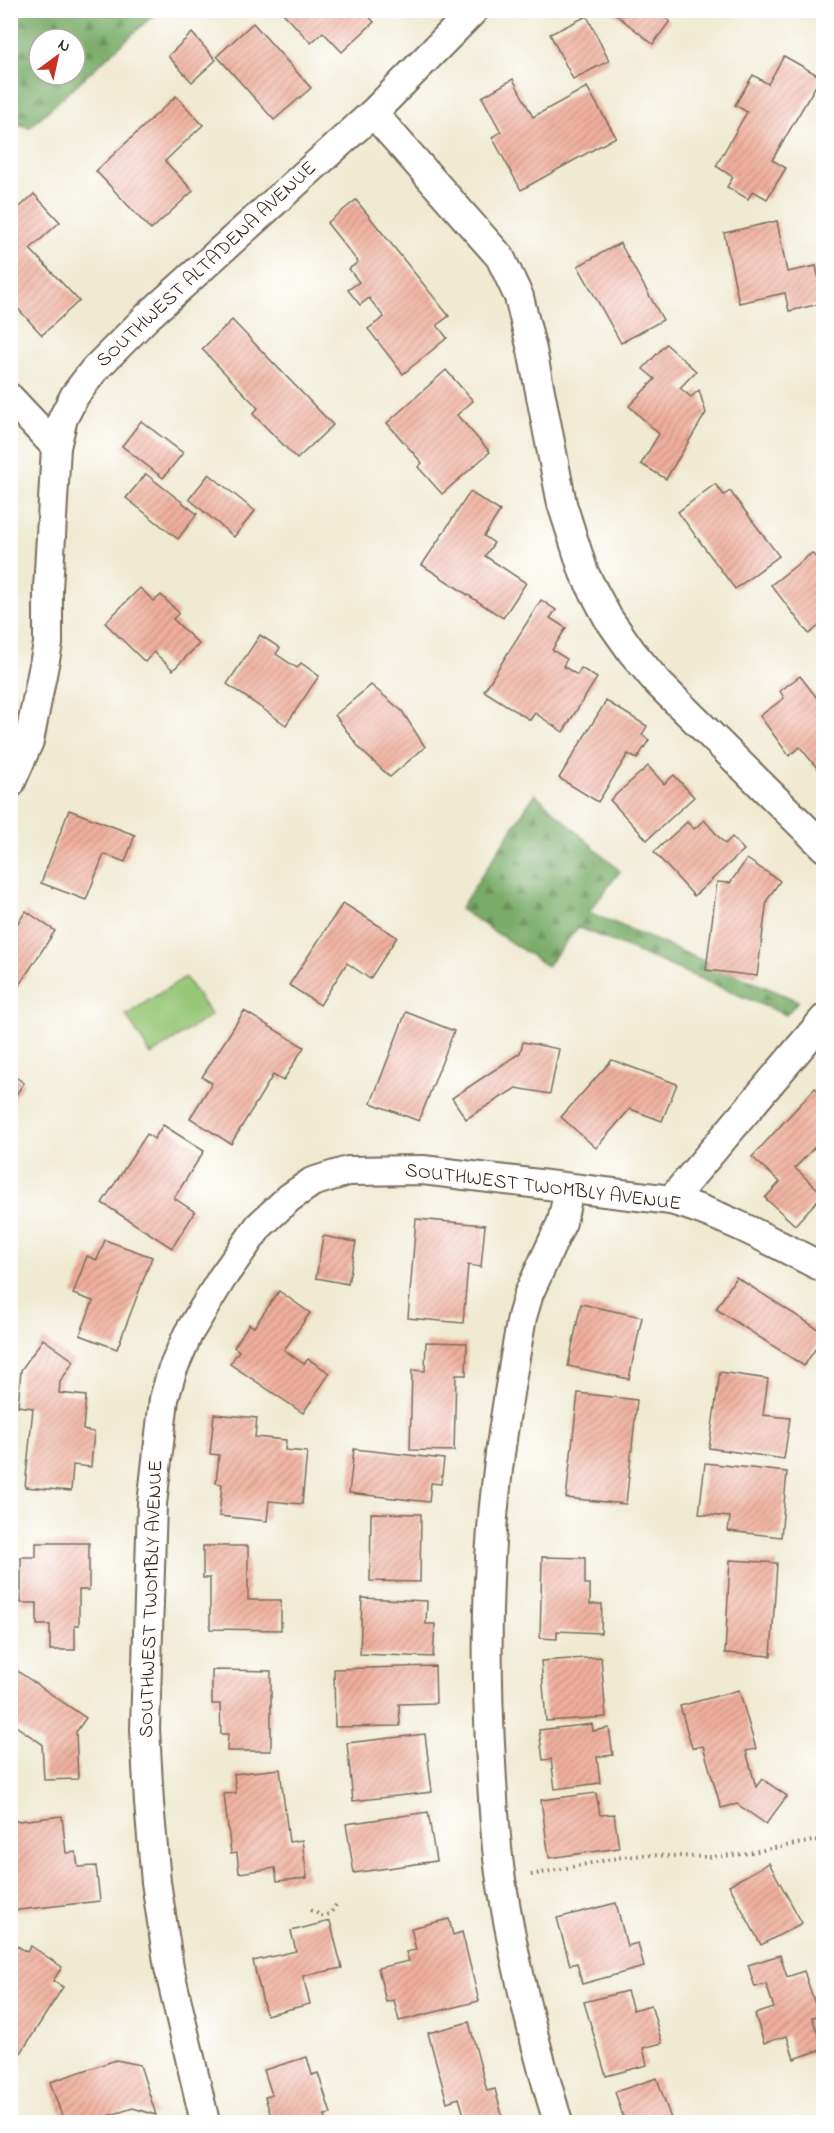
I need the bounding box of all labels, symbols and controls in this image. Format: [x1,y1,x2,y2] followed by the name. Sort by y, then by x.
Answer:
[27,27,87,87] north arrow
[53,33,75,59] text: N
[90,155,324,375] street label: SOUTHWEST ALTADENA AVENUE
[403,1157,683,1219] street label: SOUTHWEST TWOMBLY AVENUE
[133,1460,171,1738] street label: SOUTHWEST TWOMBLY AVENUE

